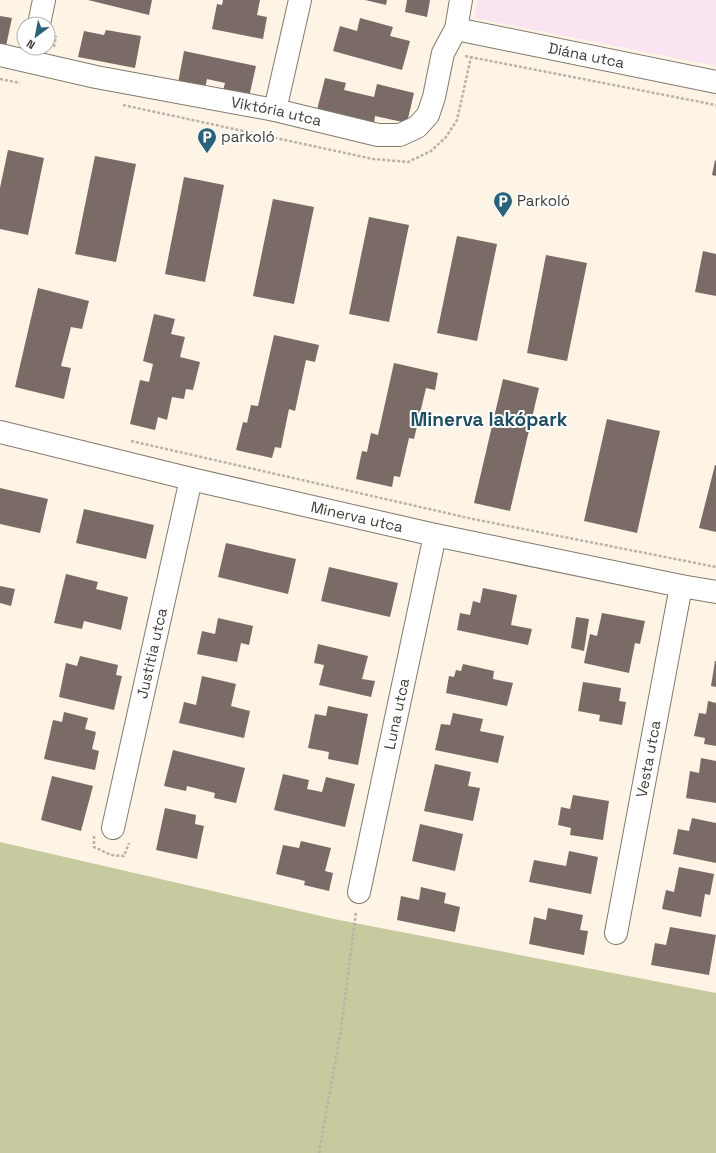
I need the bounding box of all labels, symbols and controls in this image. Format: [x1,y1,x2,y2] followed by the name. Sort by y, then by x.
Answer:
[16,16,56,56] north arrow
[24,37,38,52] text: N
[547,38,627,72] street label: Diána utca
[229,92,324,130] street label: Viktória utca
[196,126,218,154] parking icon: parkoló
[221,127,275,146] place label: parkoló
[492,190,514,218] parking icon: Parkoló
[517,191,570,210] place label: Parkoló
[410,407,568,432] district label: Minerva lakópark
[309,497,405,536] street label: Minerva utca
[132,606,171,700] street label: Justitia utca
[380,676,413,751] street label: Luna utca
[632,718,665,799] street label: Vesta utca

